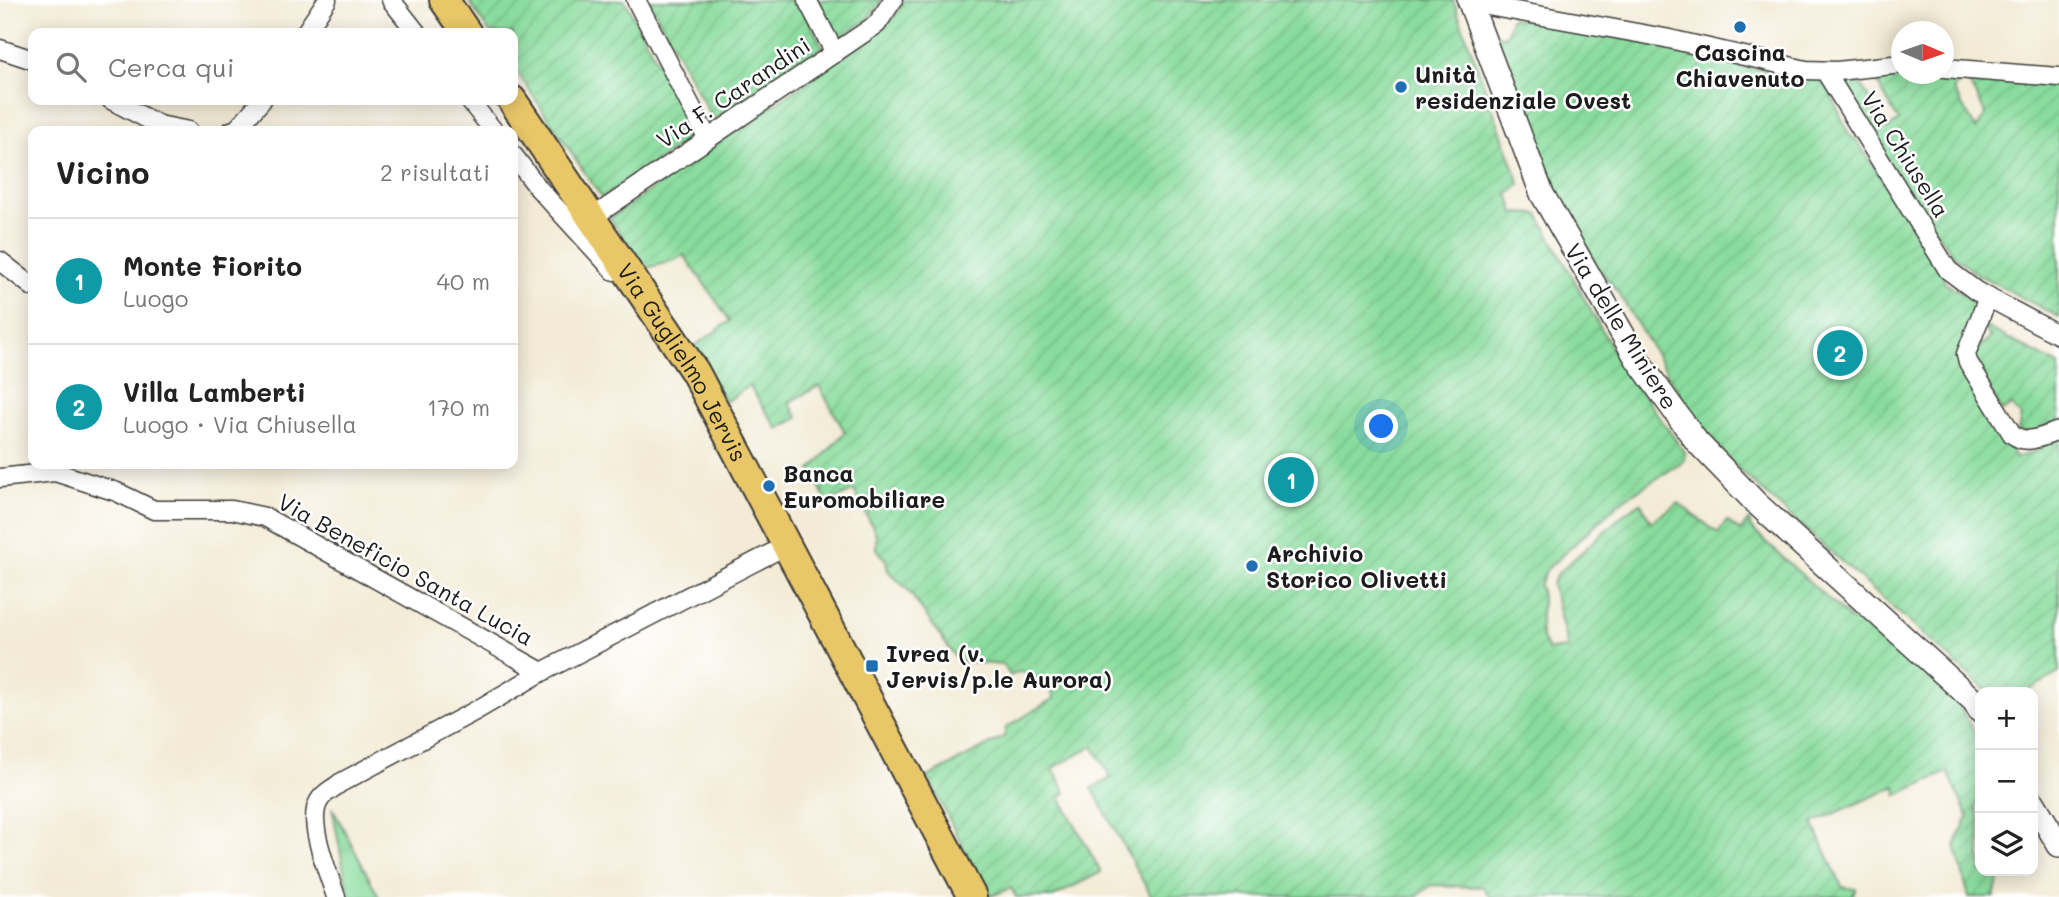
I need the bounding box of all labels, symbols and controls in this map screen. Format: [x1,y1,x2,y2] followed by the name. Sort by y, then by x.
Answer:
[1732,19,1748,35] marker: Cascina Chiavenuto
[1891,21,1954,84] north arrow
[28,28,518,105] search box
[650,30,816,154] street label: Via F. Carandini
[1675,37,1805,93] place label: Cascina Chiavenuto
[52,48,90,86] icon: search
[108,50,234,84] text: Cerca qui
[1415,59,1631,115] place label: Unità residenziale Ovest
[1393,79,1409,95] marker: Unità residenziale Ovest
[1855,85,1957,223] street label: Via Chiusella
[56,152,150,192] text: Vicino
[380,157,490,187] text: 2 risultati
[1559,237,1685,415] street label: Via delle Miniere
[123,249,302,283] text: Monte Fiorito
[611,257,754,467] street label: Via Guglielmo Jervis
[74,266,84,296] text: 1
[437,266,490,296] text: 40 m
[123,283,188,313] text: Luogo
[1817,327,1863,379] pin: 2
[123,375,306,409] text: Villa Lamberti
[73,392,85,422] text: 2
[427,392,490,422] text: 170 m
[123,409,357,439] text: Luogo · Via Chiusella
[1364,409,1398,443] your location
[1268,454,1314,506] pin: 1
[783,458,945,514] place label: Banca Euromobiliare
[761,478,777,494] marker: Banca Euromobiliare
[273,486,539,652] street label: Via Beneficio Santa Lucia
[1266,538,1447,594] place label: Archivio Storico Olivetti
[1244,558,1260,574] marker: Archivio Storico Olivetti
[886,638,1112,694] place label: Ivrea (v. Jervis/p.le Aurora)
[864,658,880,674] marker: Ivrea (v. Jervis/p.le Aurora)
[1975,687,2038,876] map controls
[1975,687,2038,750] button: +
[1975,750,2038,813] button: −
[1975,813,2038,876] button: layers

